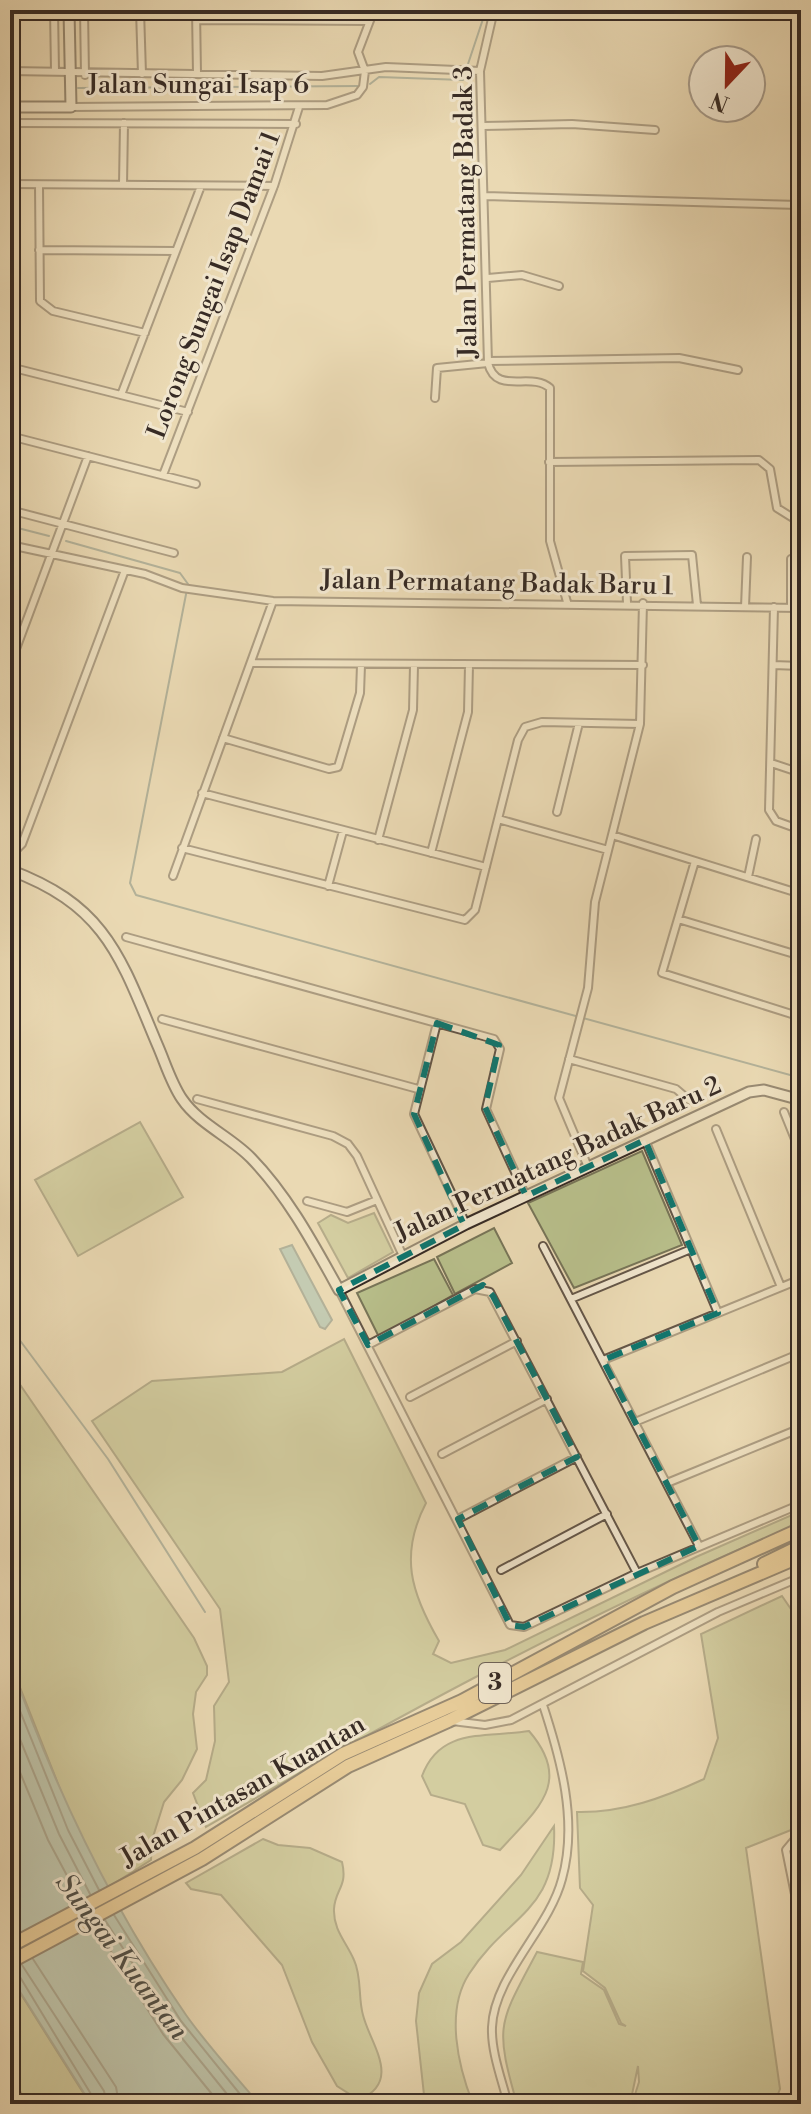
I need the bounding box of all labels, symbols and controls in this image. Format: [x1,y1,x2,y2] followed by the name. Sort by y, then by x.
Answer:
[687,44,767,124] north arrow
[447,65,485,360] street label: Jalan Permatang Badak 3
[86,69,309,101] street label: Jalan Sungai Isap 6
[706,85,733,117] text: N
[141,127,287,443] street label: Lorong Sungai Isap Damai 1
[319,564,674,602] street label: Jalan Permatang Badak Baru 1
[389,1069,726,1249] street label: Jalan Permatang Badak Baru 2
[479,1663,511,1703] road number: 3
[114,1708,371,1875] street label: Jalan Pintasan Kuantan
[48,1867,196,2048] water label: Sungai Kuantan

